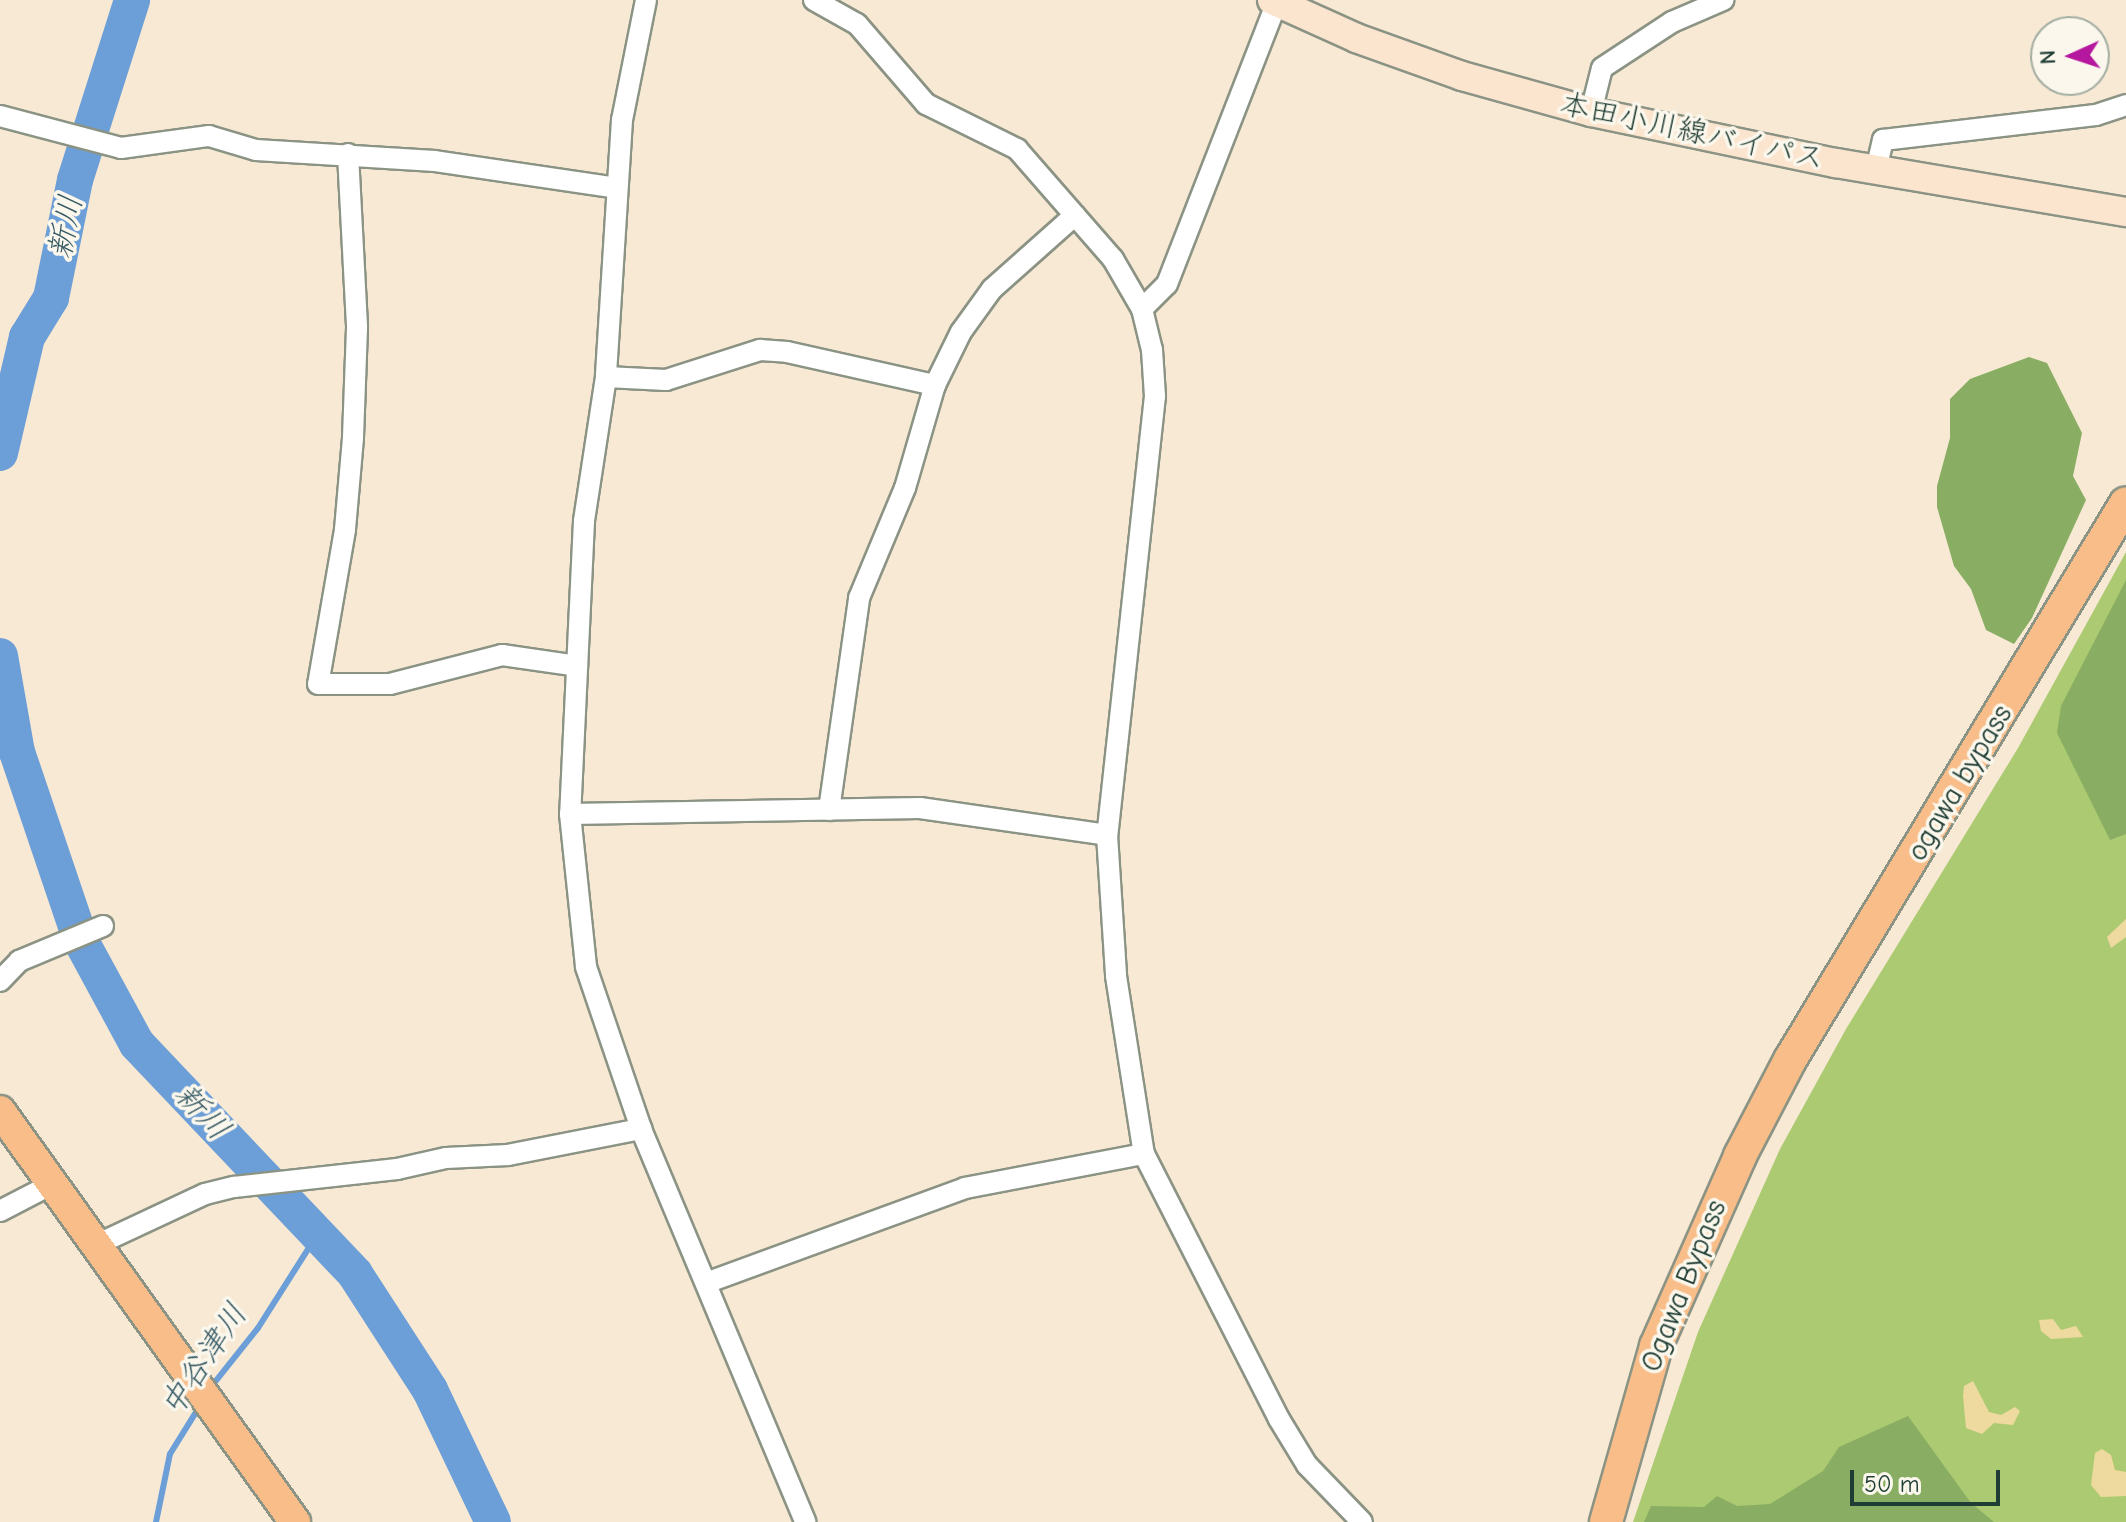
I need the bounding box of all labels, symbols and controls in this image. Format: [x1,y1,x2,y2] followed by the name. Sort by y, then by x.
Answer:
[2030,16,2110,96] north arrow
[2035,49,2061,65] text: N
[1556,86,1828,178] street label: 本田小川線バイパス
[41,192,91,262] water label: 新川
[1899,698,2021,868] street label: ogawa bypass
[166,1076,238,1148] water label: 新川
[1633,1195,1735,1377] street label: Ogawa Bypass
[152,1296,256,1424] water label: 中谷津川
[1854,1454,2004,1504] scale bar
[1864,1470,1920,1498] text: 50 m

